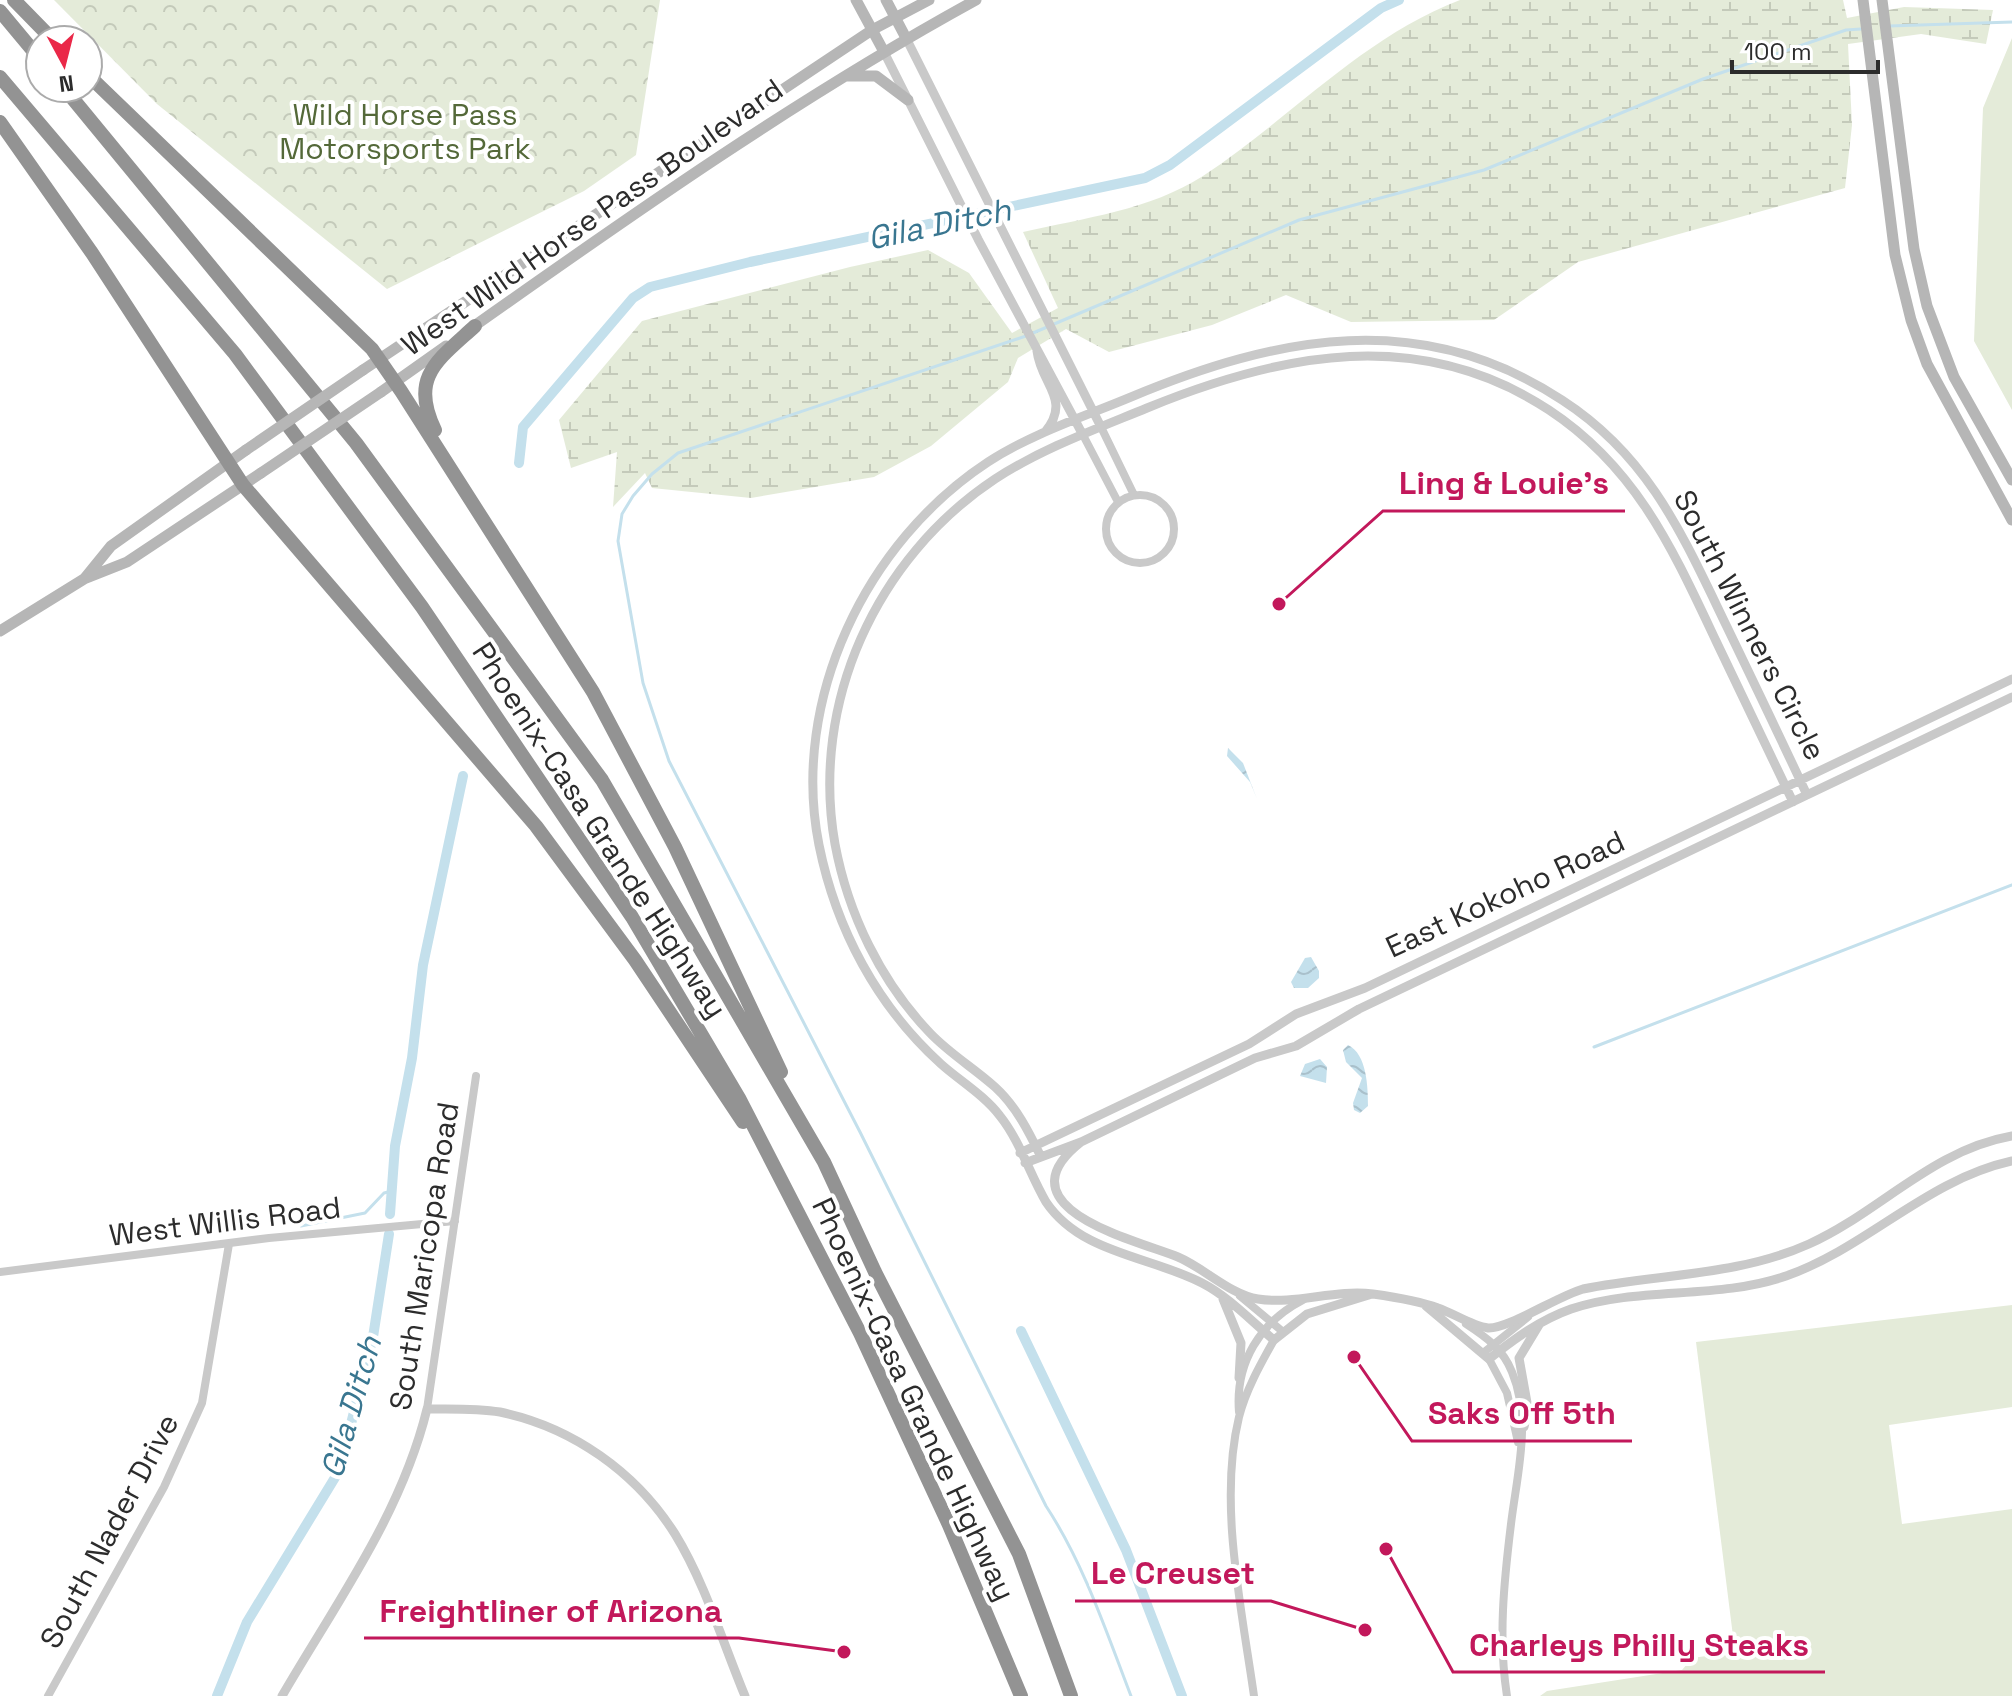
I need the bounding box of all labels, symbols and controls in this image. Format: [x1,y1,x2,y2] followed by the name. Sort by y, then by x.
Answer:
[24,24,104,104] north arrow
[1732,24,1878,74] scale bar
[1744,36,1812,67] text: 100 m
[57,69,75,99] text: N
[394,70,790,364] street label: West Wild Horse Pass Boulevard
[279,95,531,168] park label: Wild Horse Pass Motorsports Park
[864,189,1016,259] water label: Gila Ditch
[1383,455,1625,511] callout: Ling & Louie's
[1399,463,1609,503] text: Ling & Louie's
[1665,483,1835,767] street label: South Winners Circle
[464,635,736,1025] street label: Phoenix-Casa Grande Highway
[1379,822,1631,966] street label: East Kokoho Road
[380,1099,468,1413] street label: South Maricopa Road
[107,1187,343,1255] street label: West Willis Road
[803,1191,1025,1607] street label: Phoenix-Casa Grande Highway
[312,1330,391,1482] water label: Gila Ditch
[1412,1385,1632,1441] callout: Saks Off 5th
[1428,1393,1616,1433] text: Saks Off 5th
[31,1407,187,1655] street label: South Nader Drive
[1075,1545,1271,1601] callout: Le Creuset
[1091,1553,1255,1593] text: Le Creuset
[364,1582,739,1638] callout: Freightliner of Arizona
[380,1591,722,1631] text: Freightliner of Arizona
[1453,1616,1825,1672] callout: Charleys Philly Steaks
[1469,1625,1809,1665] text: Charleys Philly Steaks

